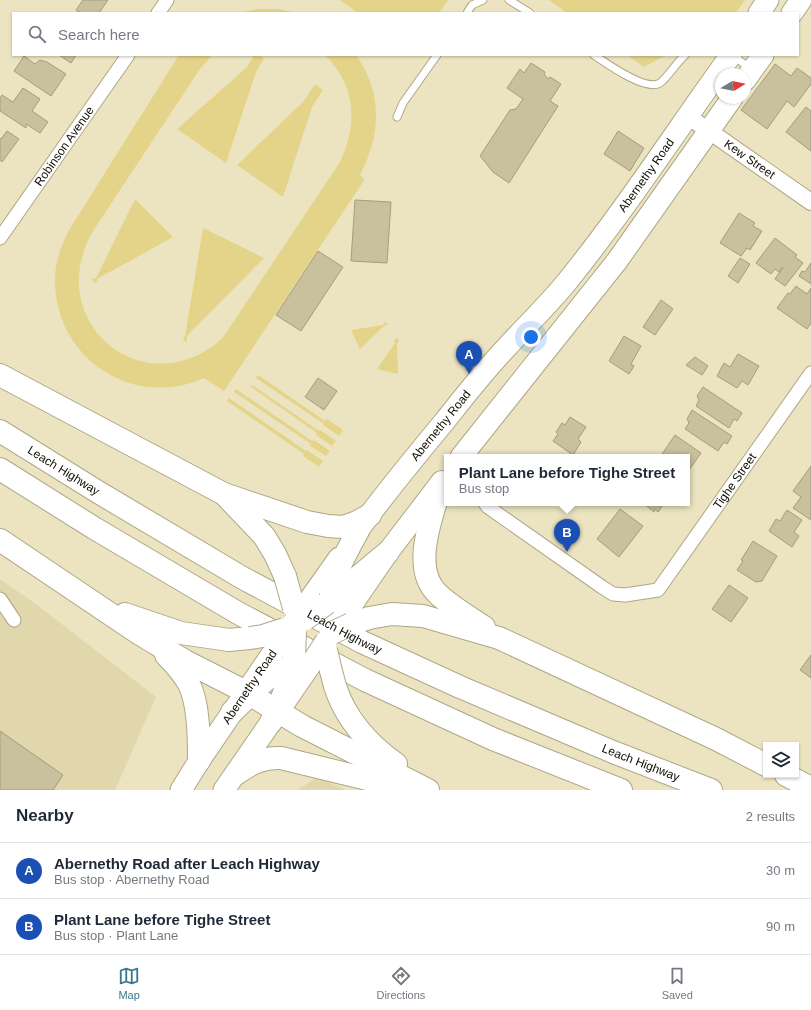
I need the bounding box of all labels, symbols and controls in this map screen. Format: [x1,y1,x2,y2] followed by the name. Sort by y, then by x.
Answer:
[12,12,799,56] search box
[26,23,48,45] icon: search
[58,26,140,43] text: Search here
[715,68,751,104] north arrow
[32,103,97,189] street label: Robinson Avenue
[615,136,677,215] street label: Abernethy Road
[722,137,778,182] street label: Kew Street
[521,327,541,347] your location
[456,341,482,374] pin: A
[408,387,474,464] street label: Abernethy Road
[25,443,102,498] street label: Leach Highway
[710,450,760,512] street label: Tighe Street
[444,454,690,506] popup
[459,464,675,481] text: Plant Lane before Tighe Street
[459,481,509,496] text: Bus stop
[554,519,580,552] pin: B
[305,607,384,657] street label: Leach Highway
[219,647,280,727] street label: Abernethy Road
[600,741,682,784] street label: Leach Highway
[763,742,799,778] map controls
[763,742,799,778] button: layers
[16,806,74,825] text: Nearby
[746,809,795,824] text: 2 results
[54,855,320,872] text: Abernethy Road after Leach Highway
[24,863,34,878] text: A
[766,863,795,878] text: 30 m
[54,872,209,887] text: Bus stop · Abernethy Road
[54,911,270,928] text: Plant Lane before Tighe Street
[24,919,34,934] text: B
[766,919,795,934] text: 90 m
[54,928,178,943] text: Bus stop · Plant Lane
[118,965,140,1001] tab: Map
[376,965,425,1001] tab: Directions
[662,965,693,1001] tab: Saved

